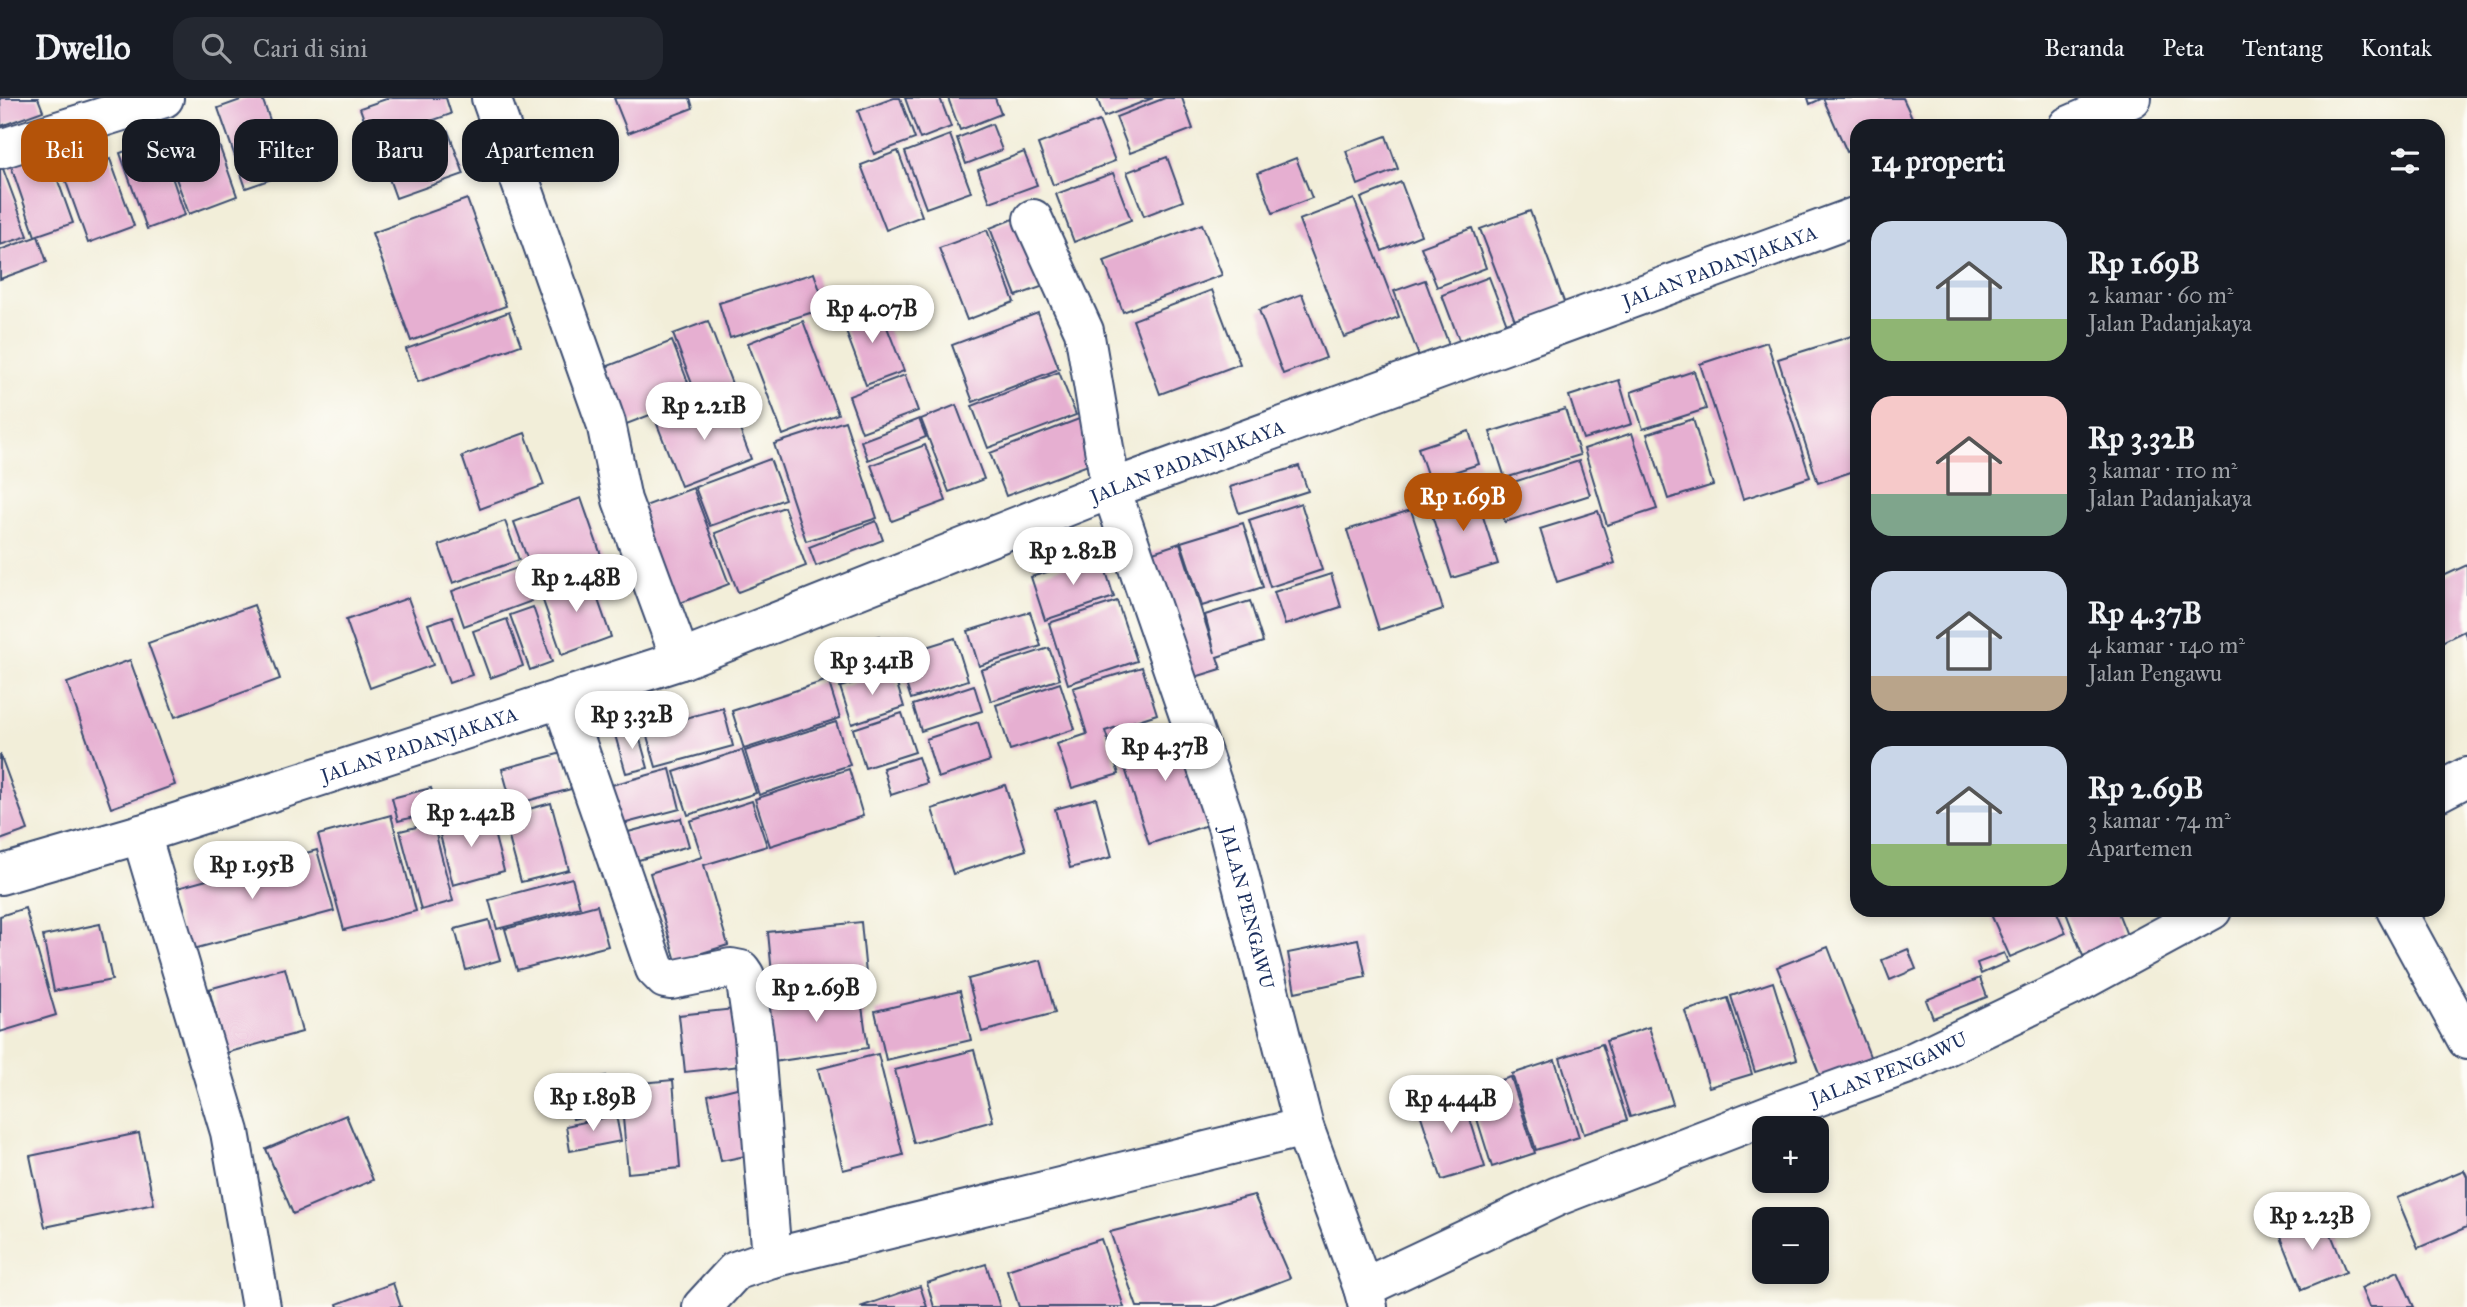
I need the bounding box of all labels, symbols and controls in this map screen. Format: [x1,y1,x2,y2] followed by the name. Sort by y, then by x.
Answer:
[173,17,663,80] search box
[35,28,131,68] text: Dwello
[197,29,235,67] icon: search
[253,32,368,64] text: Cari di sini
[2044,33,2124,63] text: Beranda
[2162,33,2204,63] text: Peta
[2242,33,2322,63] text: Tentang
[2360,33,2432,63] text: Kontak
[21,119,108,182] chip: Beli
[122,119,220,182] chip: Sewa
[234,119,338,182] chip: Filter
[352,119,448,182] chip: Baru
[462,119,619,182] chip: Apartemen
[2386,142,2424,180] icon: filters
[1871,143,2005,179] text: 14 properti
[1617,220,1820,314] street label: JALAN PADANJAKAYA
[2088,245,2200,281] text: Rp 1.69B
[1927,249,2011,333] icon: home
[2088,281,2233,309] text: 2 kamar · 60 m²
[800,286,944,345] pin: Rp 4.07B
[826,294,918,322] text: Rp 4.07B
[2088,309,2252,337] text: Jalan Padanjakaya
[632,382,776,442] pin: Rp 2.21B
[662,391,746,419] text: Rp 2.21B
[1085,415,1288,509] street label: JALAN PADANJAKAYA
[2088,420,2195,456] text: Rp 3.32B
[1927,424,2011,508] icon: home
[2088,456,2238,484] text: 3 kamar · 110 m²
[1391,474,1535,533] pin: Rp 1.69B
[1420,482,1506,510] text: Rp 1.69B
[2088,484,2252,512] text: Jalan Padanjakaya
[1001,528,1145,587] pin: Rp 2.82B
[1029,536,1117,564] text: Rp 2.82B
[504,554,648,614] pin: Rp 2.48B
[531,563,621,591] text: Rp 2.48B
[2088,595,2202,631] text: Rp 4.37B
[1927,599,2011,683] icon: home
[2088,631,2245,659] text: 4 kamar · 140 m²
[800,638,944,697] pin: Rp 3.41B
[830,646,914,674] text: Rp 3.41B
[2088,659,2222,687] text: Jalan Pengawu
[560,692,704,751] pin: Rp 3.32B
[591,700,673,728] text: Rp 3.32B
[316,702,521,788] street label: JALAN PADANJAKAYA
[1093,724,1237,783] pin: Rp 4.37B
[1121,732,1209,760] text: Rp 4.37B
[2088,770,2204,806] text: Rp 2.69B
[1927,774,2011,858] icon: home
[399,790,543,849] pin: Rp 2.42B
[427,798,515,826] text: Rp 2.42B
[2088,806,2231,834] text: 3 kamar · 74 m²
[1215,822,1280,991] street label: JALAN PENGAWU
[2088,834,2192,862] text: Apartemen
[180,842,324,901] pin: Rp 1.95B
[210,850,294,878] text: Rp 1.95B
[744,964,888,1024] pin: Rp 2.69B
[772,973,860,1001] text: Rp 2.69B
[1805,1026,1971,1112] street label: JALAN PENGAWU
[521,1074,665,1133] pin: Rp 1.89B
[1379,1076,1523,1135] pin: Rp 4.44B
[550,1082,636,1110] text: Rp 1.89B
[1405,1084,1497,1112] text: Rp 4.44B
[1752,1116,1829,1284] map controls
[1752,1116,1829,1193] button: +
[2240,1192,2384,1252] pin: Rp 2.23B
[2270,1201,2354,1229] text: Rp 2.23B
[1752,1207,1829,1284] button: −

